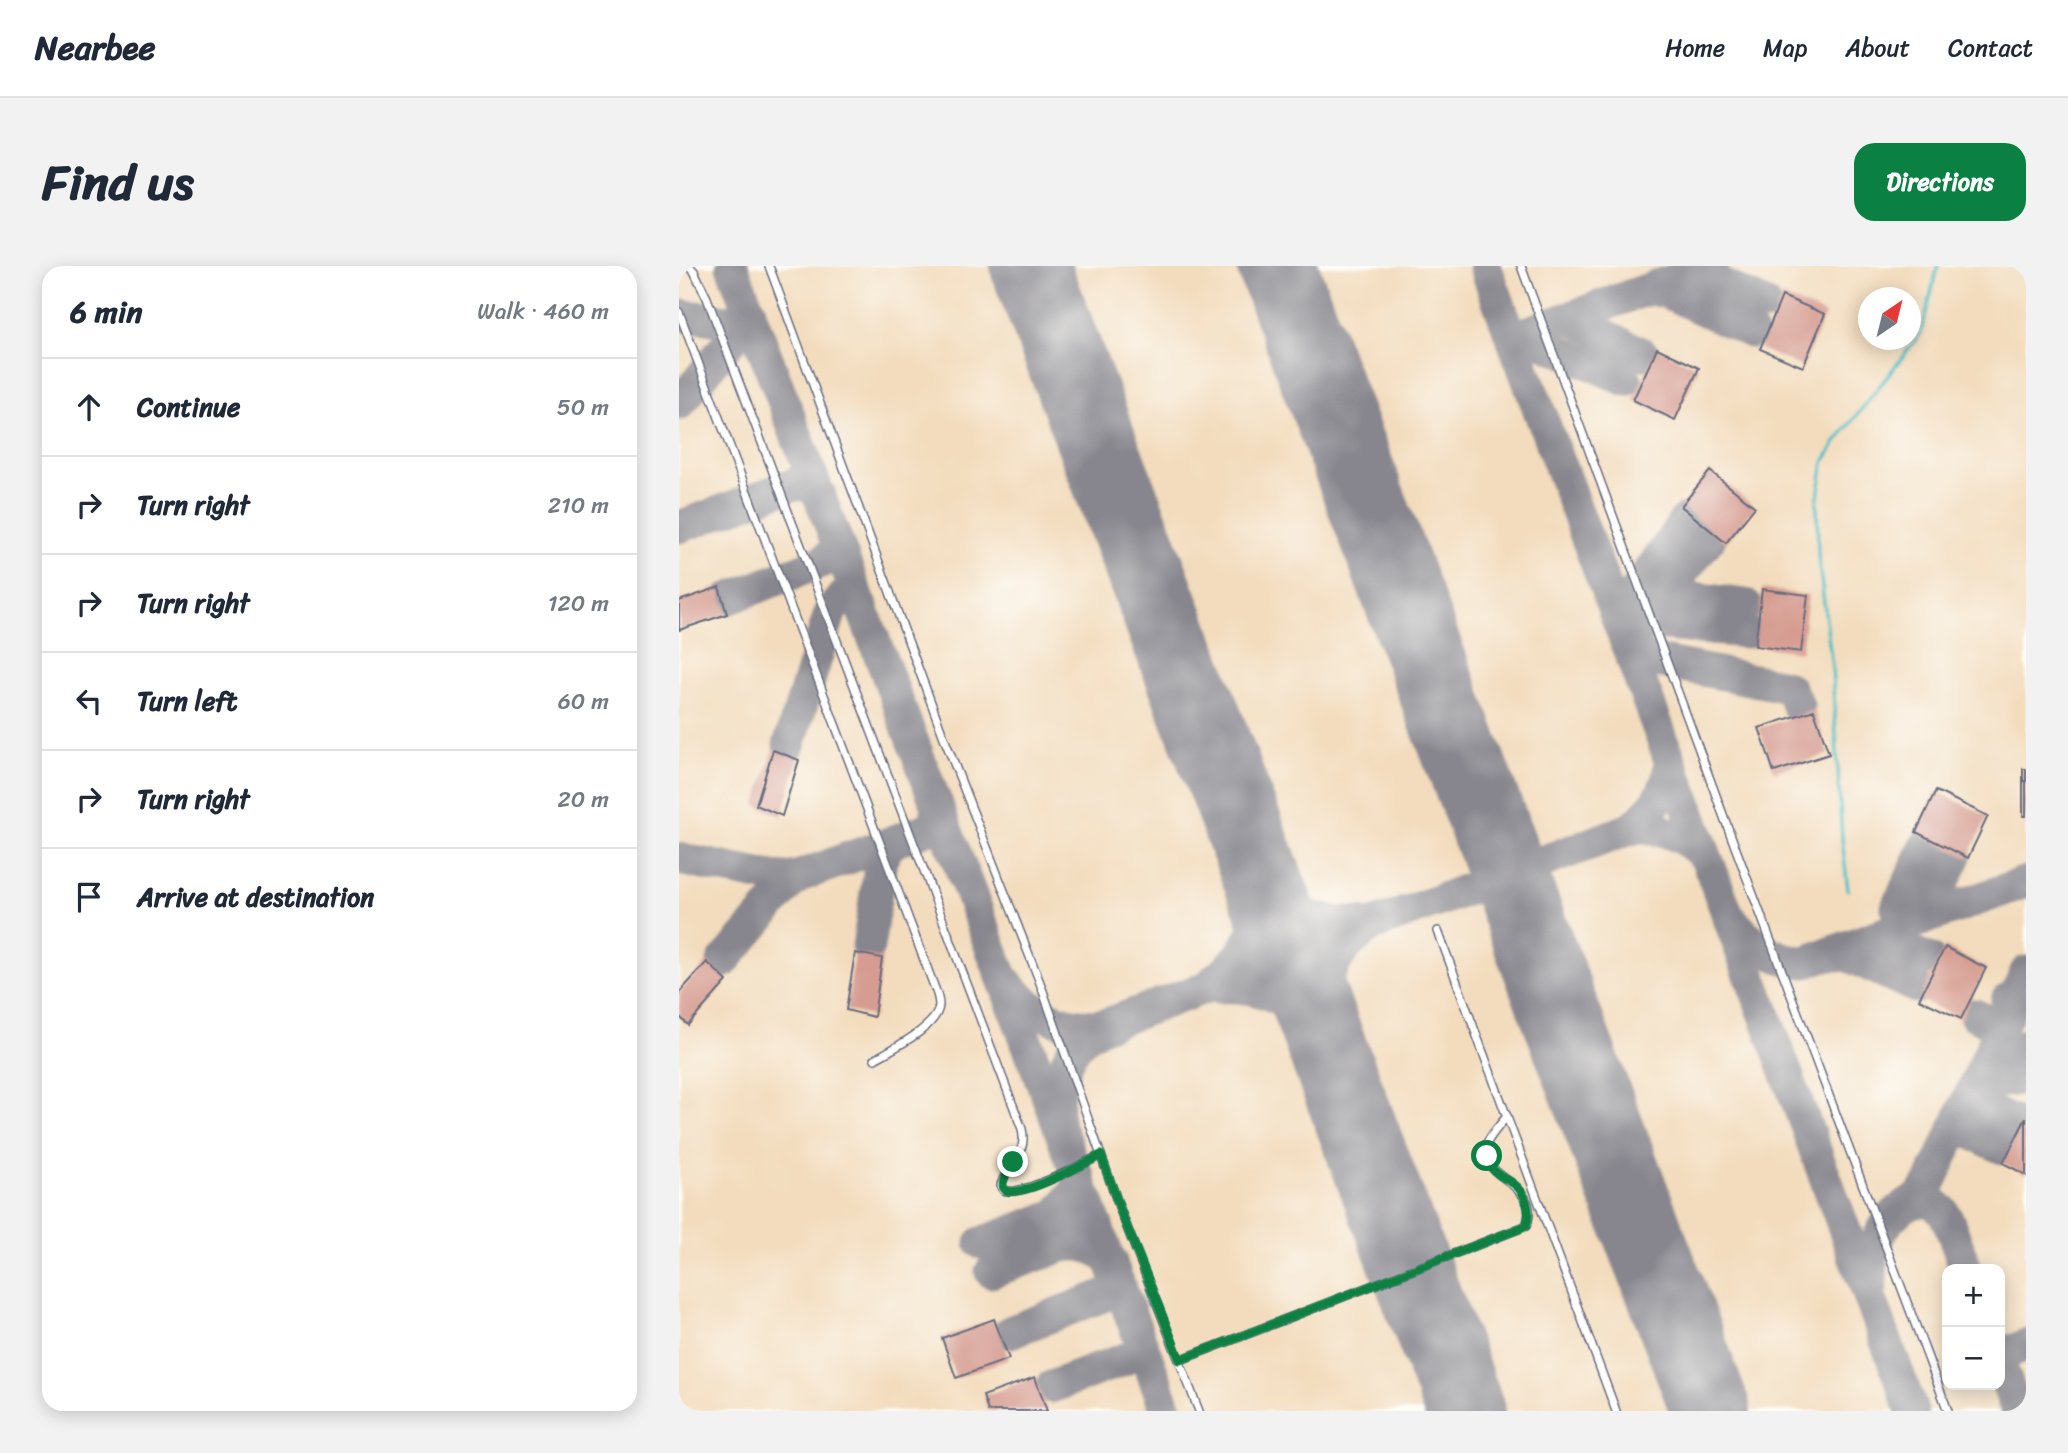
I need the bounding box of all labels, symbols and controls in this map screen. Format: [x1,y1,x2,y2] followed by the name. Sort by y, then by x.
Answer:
[35,19,155,77] text: Nearbee
[1665,27,1725,69] text: Home
[1763,27,1807,69] text: Map
[1845,27,1910,69] text: About
[1948,27,2033,69] text: Contact
[42,139,194,226] text: Find us
[1854,143,2026,221] button: Directions
[70,285,142,339] text: 6 min
[1858,287,1921,350] north arrow
[477,291,609,332] text: Walk · 460 m
[137,384,240,430] text: Continue
[557,387,609,428] text: 50 m
[70,388,108,426] icon: ahead
[137,482,250,528] text: Turn right
[548,485,609,526] text: 210 m
[70,486,108,524] icon: right
[137,580,250,626] text: Turn right
[548,583,609,624] text: 120 m
[70,584,108,622] icon: right
[137,678,237,724] text: Turn left
[558,681,609,722] text: 60 m
[70,682,108,720] icon: left
[137,776,250,822] text: Turn right
[558,779,609,820] text: 20 m
[70,780,108,818] icon: right
[137,874,374,920] text: Arrive at destination
[70,878,108,916] icon: arrive
[1471,1140,1502,1171] route start
[997,1146,1028,1177] route end
[1942,1264,2005,1390] map controls
[1942,1264,2005,1327] button: +
[1942,1327,2005,1390] button: −

